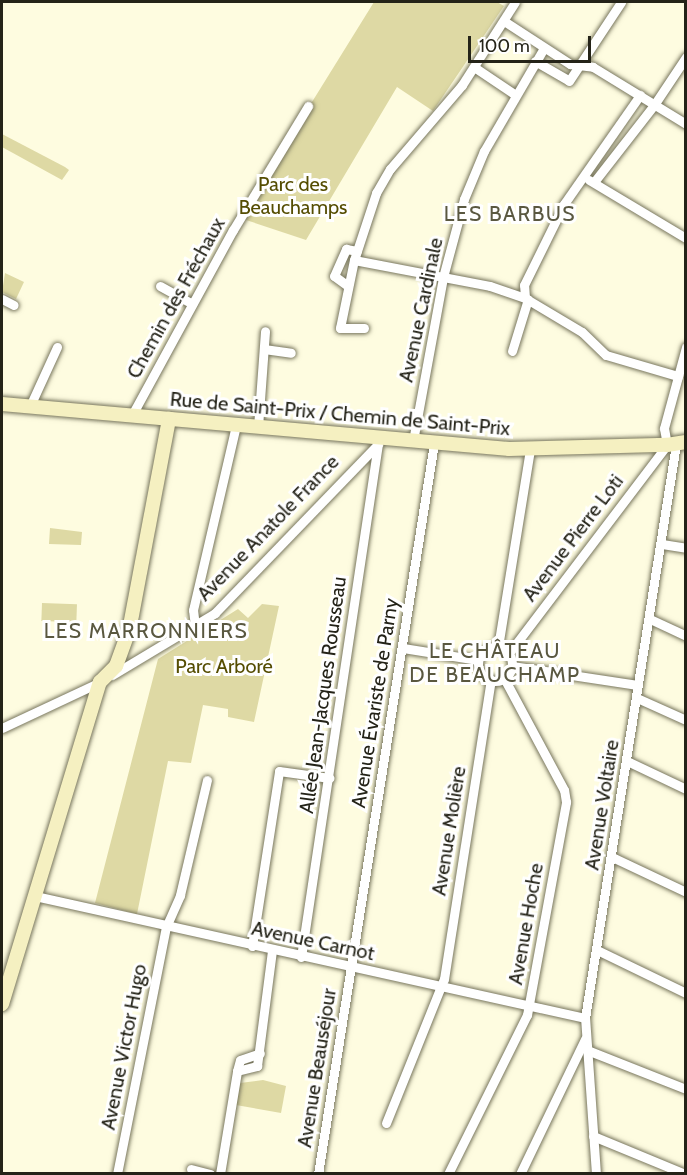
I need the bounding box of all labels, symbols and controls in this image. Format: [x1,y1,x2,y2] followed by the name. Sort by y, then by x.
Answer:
[471,24,594,62] scale bar
[479,35,530,57] text: 100 m
[239,172,347,219] park label: Parc des Beauchamps
[444,201,576,227] district label: LES BARBUS
[122,213,230,383] street label: Chemin des Fréchaux
[394,236,448,384] street label: Avenue Cardinale
[169,387,511,441] street label: Rue de Saint-Prix / Chemin de Saint-Prix
[192,450,344,606] street label: Avenue Anatole France
[518,470,628,606] street label: Avenue Pierre Loti
[294,575,352,815] street label: Allée Jean-Jacques Rousseau
[347,596,403,810] street label: Avenue Évariste de Parny
[44,618,248,644] district label: LES MARRONNIERS
[409,638,581,688] district label: LE CHÂTEAU DE BEAUCHAMP
[175,654,273,678] park label: Parc Arboré
[580,738,624,872] street label: Avenue Voltaire
[427,765,471,897] street label: Avenue Molière
[504,861,548,987] street label: Avenue Hoche
[249,916,377,966] street label: Avenue Carnot
[96,962,152,1132] street label: Avenue Victor Hugo
[293,987,341,1149] street label: Avenue Beauséjour

